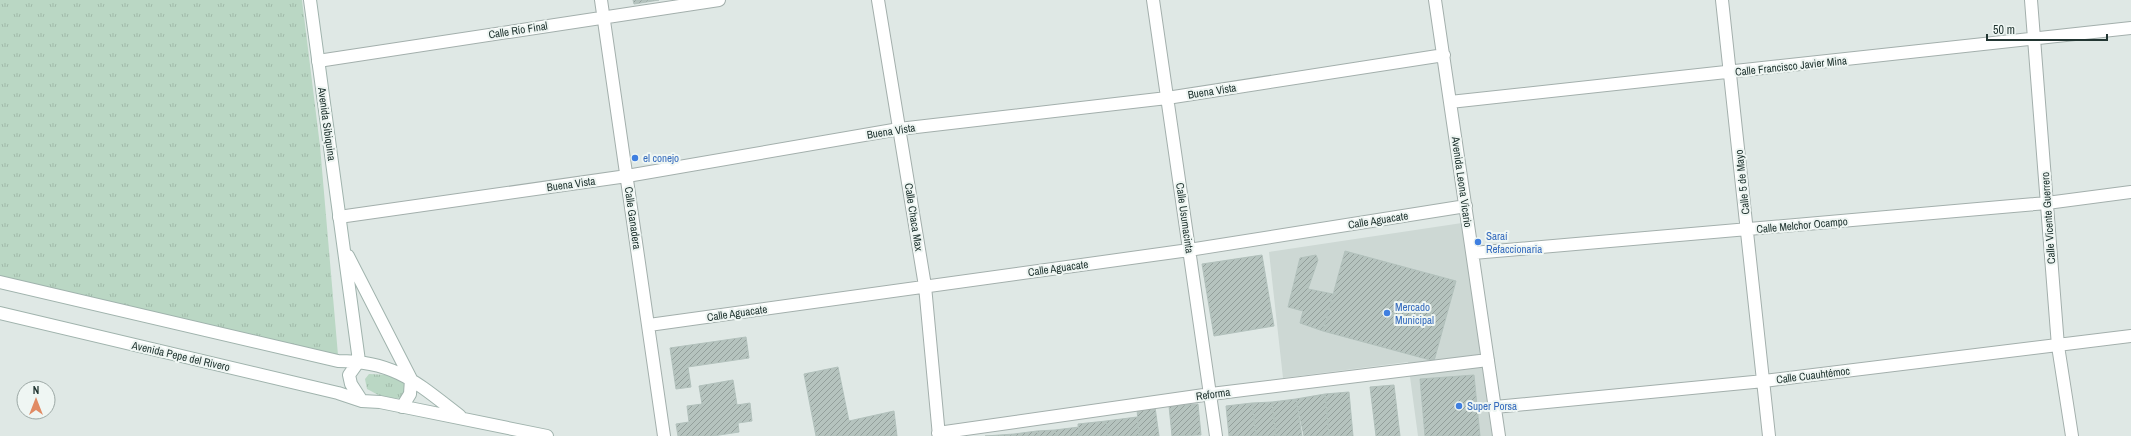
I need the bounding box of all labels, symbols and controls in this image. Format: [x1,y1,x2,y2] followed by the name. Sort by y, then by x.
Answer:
[1987,16,2107,42] scale bar
[487,18,549,42] street label: Calle Río Final
[1993,22,2015,38] text: 50 m
[1734,53,1848,79] street label: Calle Francisco Javier Mina
[1187,80,1237,102] street label: Buena Vista
[315,85,339,162] street label: Avenida Sibiquina
[866,120,916,142] street label: Buena Vista
[1449,135,1475,228] street label: Avenida Leona Vicario
[1732,149,1752,215] street label: Calle 5 de Mayo
[643,151,679,165] place label: el conejo
[630,153,640,163] marker: el conejo
[2038,172,2058,264] street label: Calle Vicente Guerrero
[546,174,596,194] street label: Buena Vista
[902,182,926,252] street label: Calle Chaca Max
[1173,182,1197,254] street label: Calle Usumacinta
[622,186,644,250] street label: Calle Ganadera
[1347,208,1409,232] street label: Calle Aguacate
[1756,214,1848,236] street label: Calle Melchor Ocampo
[1486,229,1542,256] place label: Saraí Refaccionaria
[1473,237,1483,247] marker: Saraí Refaccionaria
[1027,257,1089,279] street label: Calle Aguacate
[1395,300,1434,327] place label: Mercado Municipal
[706,302,768,324] street label: Calle Aguacate
[1382,308,1392,318] marker: Mercado Municipal
[130,338,231,374] street label: Avenida Pepe del Rivero
[1775,363,1851,386] street label: Calle Cuauhtémoc
[16,380,56,420] north arrow
[33,383,39,397] text: N
[1195,385,1231,403] street label: Reforma
[1467,399,1517,413] place label: Super Porsa
[1454,401,1464,411] marker: Super Porsa

